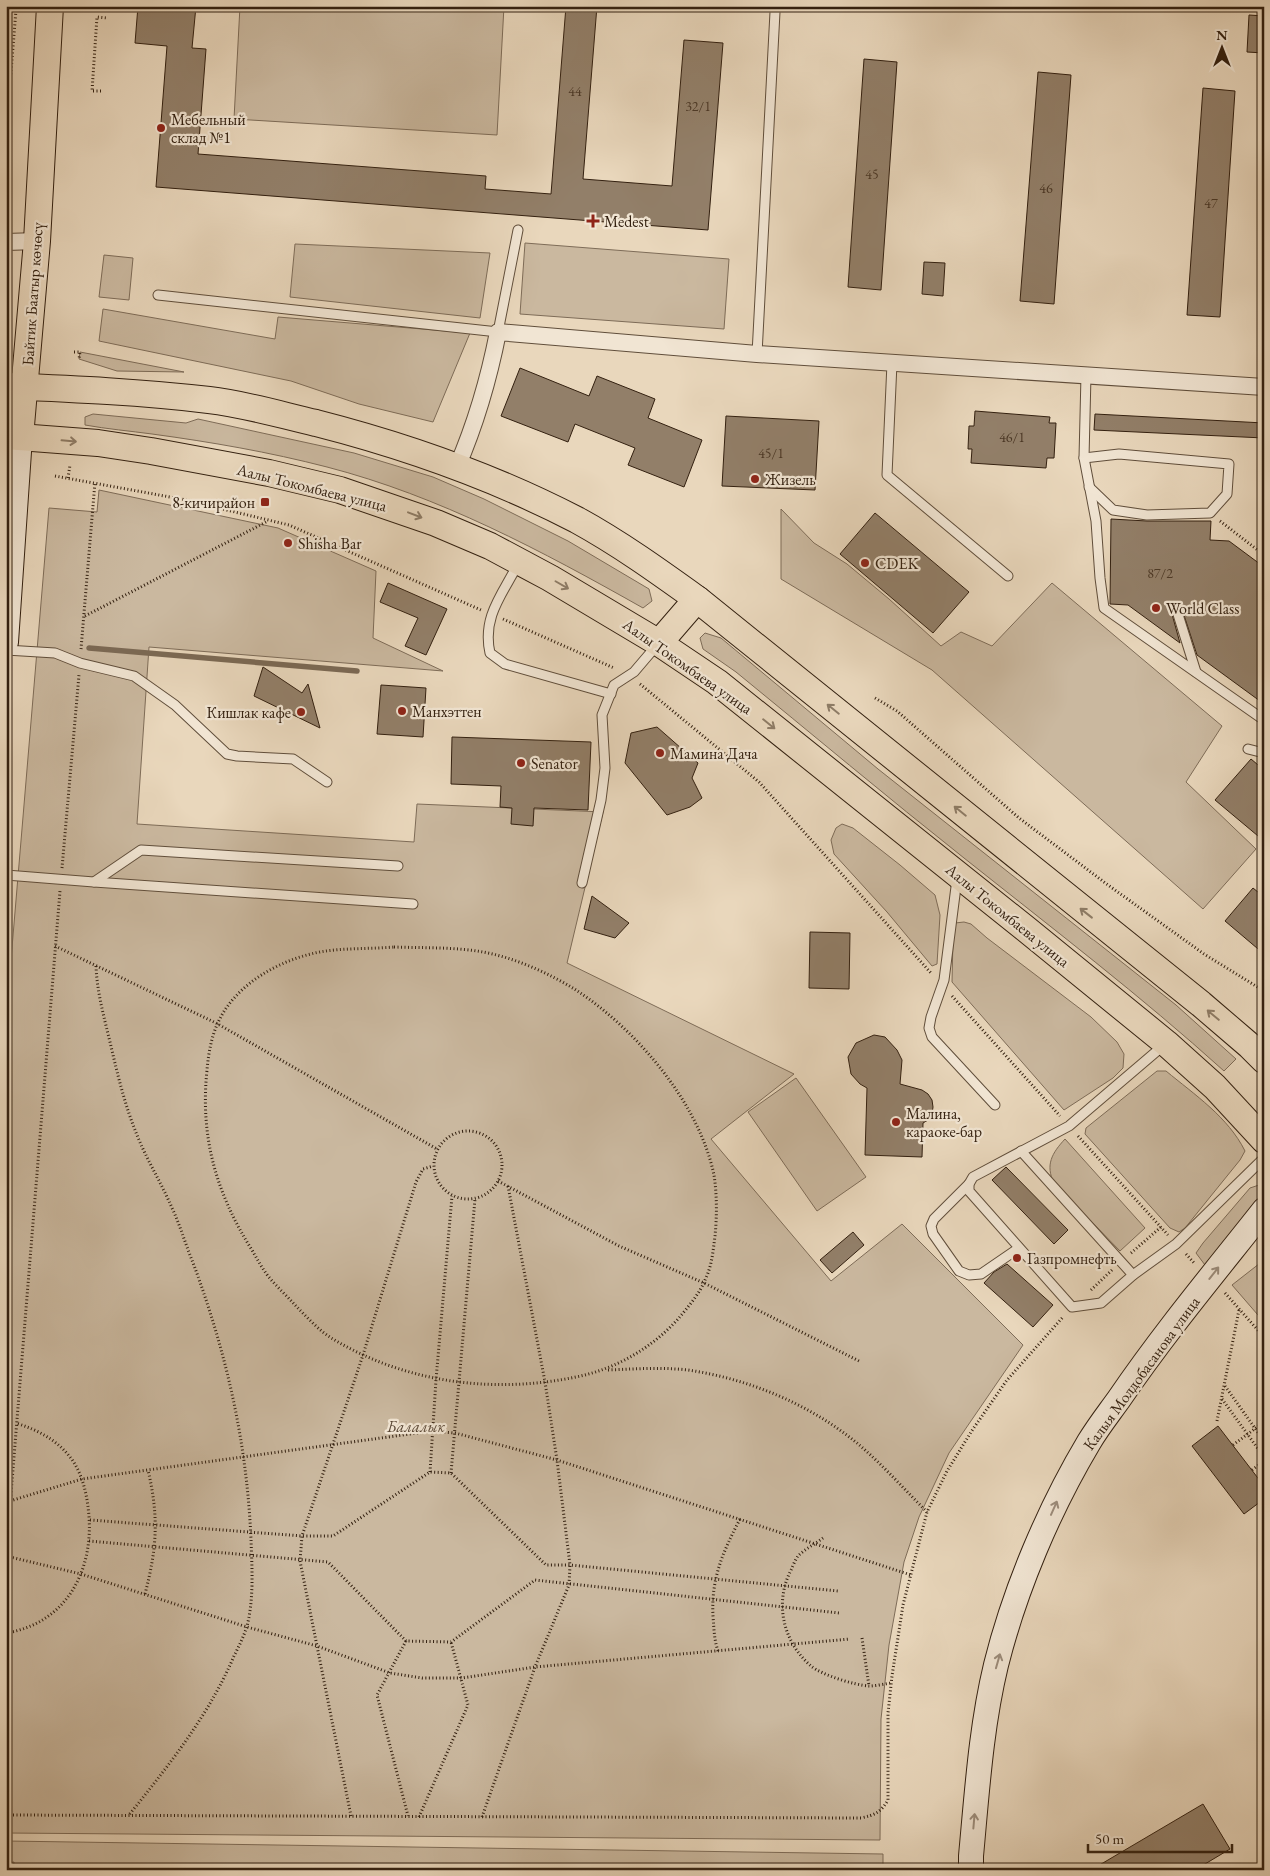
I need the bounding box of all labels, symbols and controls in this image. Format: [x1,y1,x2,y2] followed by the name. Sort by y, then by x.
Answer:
[1198,22,1248,72] north arrow
[1216,26,1228,44] text: N
[568,82,582,100] house number: 44
[685,97,711,115] house number: 32/1
[171,109,246,148] place label: Мебельный склад №1
[155,122,167,134] marker: Мебельный склад №1
[865,165,879,183] house number: 45
[1039,179,1053,197] house number: 46
[1204,194,1218,212] house number: 47
[604,211,649,232] place label: Medest
[586,214,600,228] marker: Medest
[17,221,48,366] street label: Байтик Баатыр көчөсү
[999,428,1025,446] house number: 46/1
[61,436,77,446] one-way arrow
[758,444,784,462] house number: 45/1
[234,458,390,516] street label: Аалы Токомбаева улица
[764,469,816,490] place label: Жизель
[749,473,761,485] marker: Жизель
[172,492,255,513] place label: 8-кичирайон
[259,496,271,508] marker: 8-кичирайон
[407,511,422,520] one-way arrow
[298,533,362,554] place label: Shisha Bar
[282,537,294,549] marker: Shisha Bar
[875,553,919,574] place label: CDEK
[859,557,871,569] marker: CDEK
[1147,564,1173,582] house number: 87/2
[554,580,568,590] one-way arrow
[1166,598,1239,619] place label: World Class
[1150,602,1162,614] marker: World Class
[618,613,757,719] street label: Аалы Токомбаева улица
[412,701,482,722] place label: Манхэттен
[207,702,291,723] place label: Кишлак кафе
[827,703,840,714] one-way arrow
[396,705,408,717] marker: Манхэттен
[295,706,307,718] marker: Кишлак кафе
[762,719,775,730] one-way arrow
[670,743,758,764] place label: Мамина Дача
[654,747,666,759] marker: Мамина Дача
[531,753,578,774] place label: Senator
[515,757,527,769] marker: Senator
[953,806,966,817] one-way arrow
[941,858,1075,972] street label: Аалы Токомбаева улица
[1080,908,1093,919] one-way arrow
[1207,1009,1220,1020] one-way arrow
[906,1103,982,1142] place label: Малина, караоке-бар
[890,1116,902,1128] marker: Малина, караоке-бар
[1027,1248,1117,1269] place label: Газпромнефть
[1011,1252,1023,1264] marker: Газпромнефть
[1209,1266,1219,1280] one-way arrow
[1078,1292,1205,1455] street label: Калыя Молдобасанова улица
[386,1416,445,1437] park label: Балалык
[1050,1501,1060,1516] one-way arrow
[993,1653,1003,1669] one-way arrow
[970,1813,979,1829] one-way arrow
[1088,1821,1231,1853] scale bar
[1095,1829,1124,1848] text: 50 m

